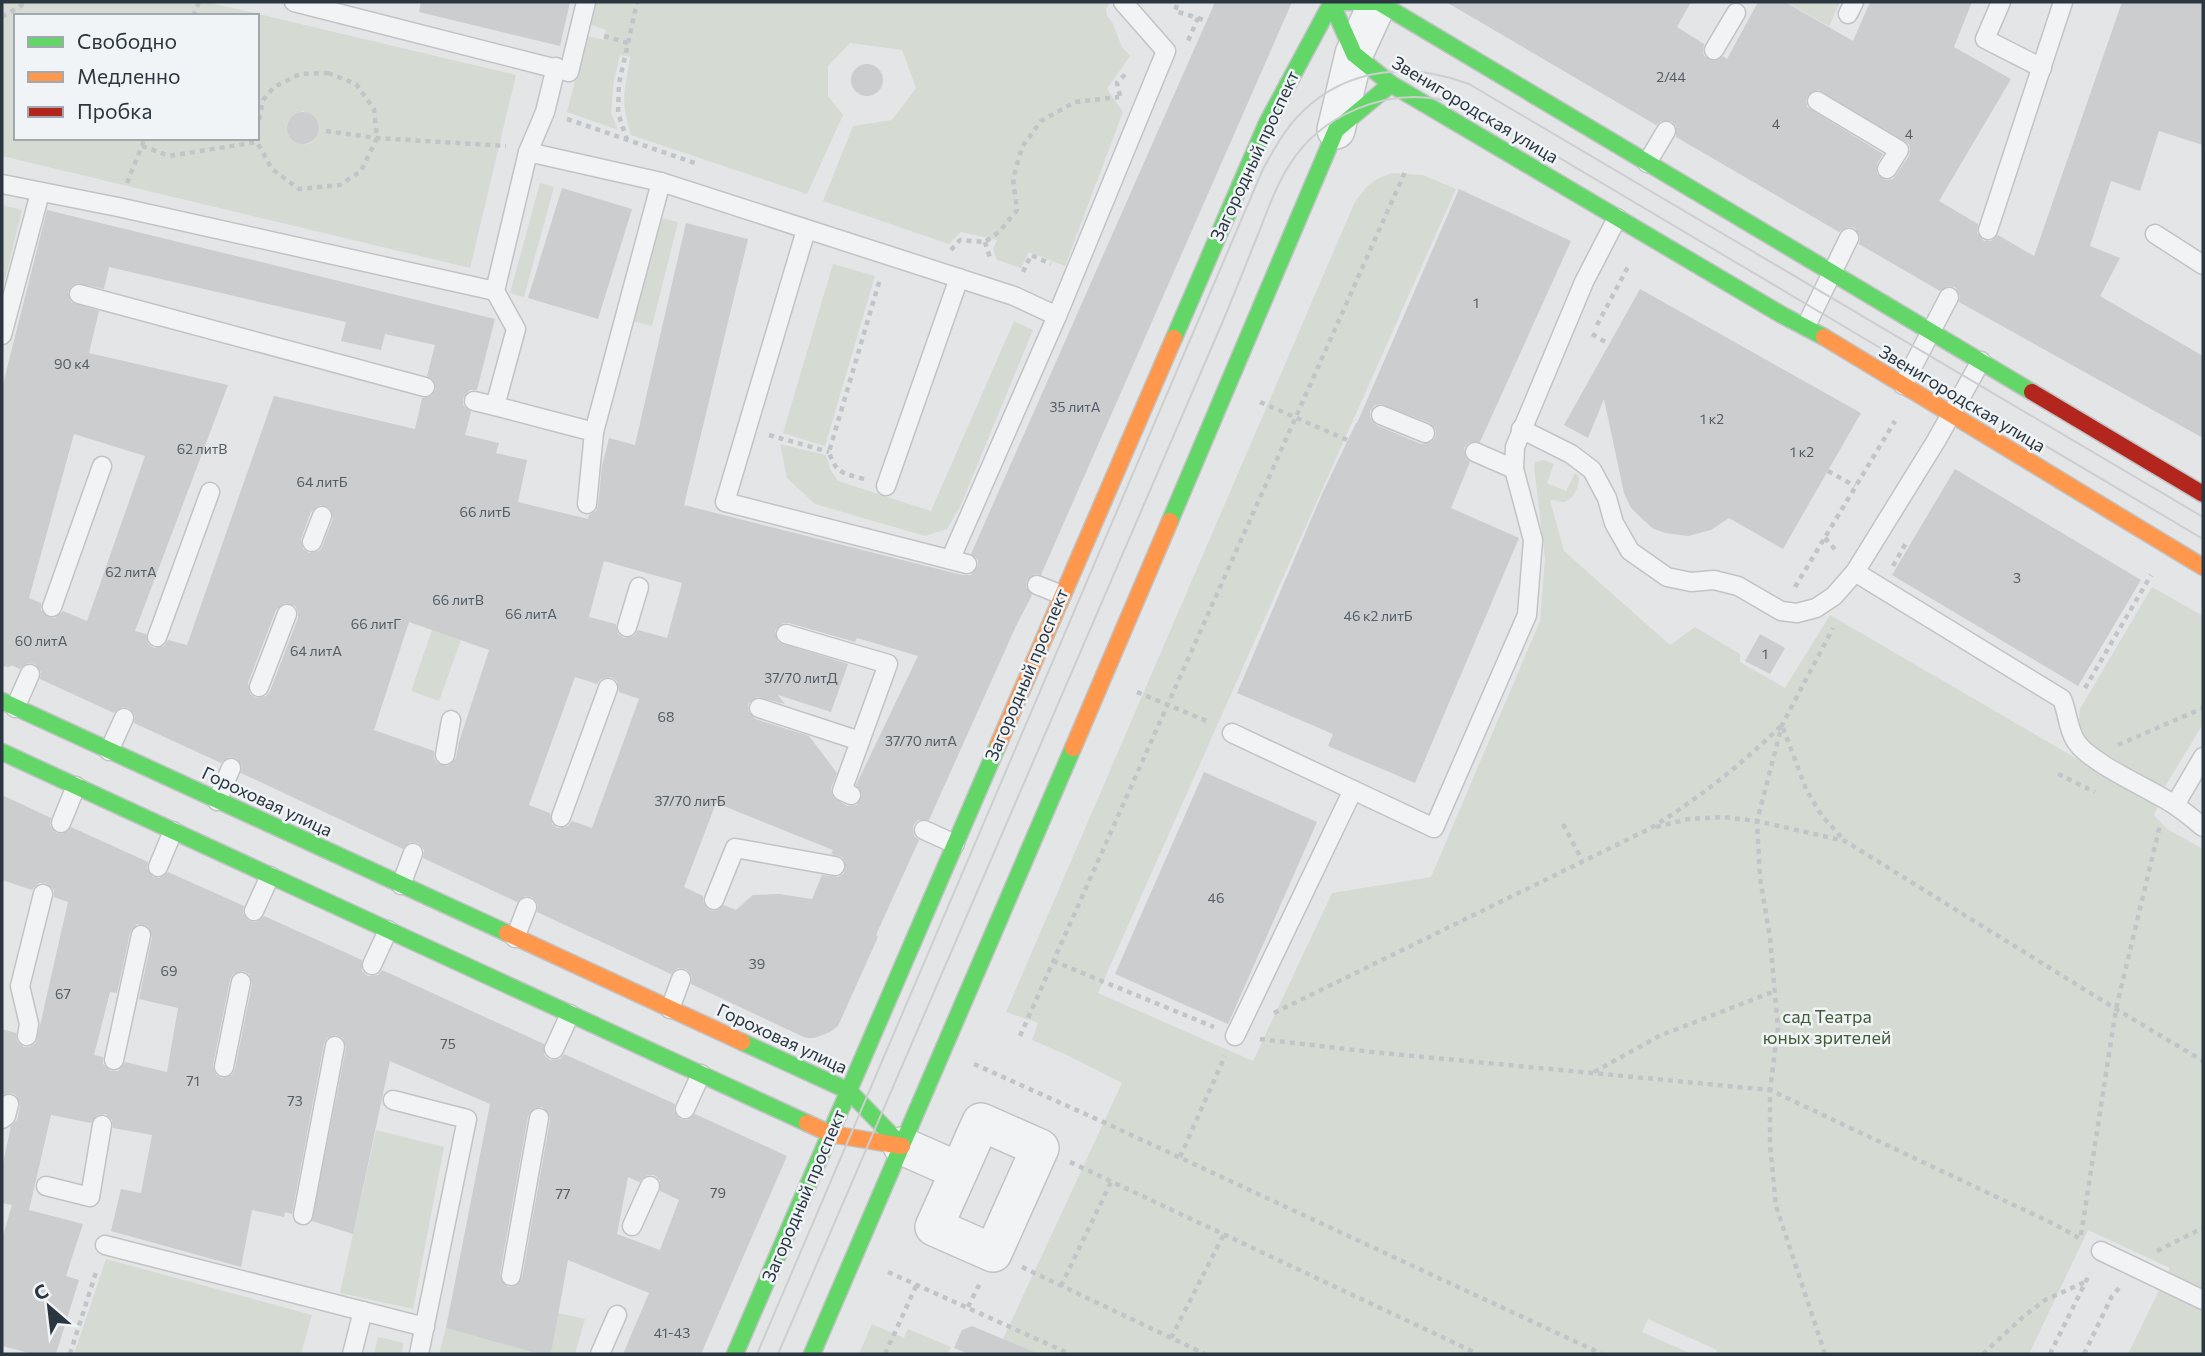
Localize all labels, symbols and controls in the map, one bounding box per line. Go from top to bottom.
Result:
legend [14,14,259,140]
text: Свободно [77,28,177,53]
street label: Звенигородская улица [1388,51,1563,168]
text: Медленно [77,63,181,88]
street label: Загородный проспект [1205,67,1303,244]
house number: 2/44 [1656,68,1686,85]
text: Пробка [77,98,152,123]
house number: 4 [1772,115,1781,132]
house number: 4 [1905,125,1914,142]
house number: 1 [1473,294,1479,311]
street label: Звенигородская улица [1875,340,2050,457]
house number: 90 к4 [54,355,91,372]
house number: 35 литА [1049,398,1101,415]
house number: 1 к2 [1700,410,1724,427]
house number: 62 литВ [177,440,227,457]
house number: 1 к2 [1790,443,1814,460]
house number: 64 литБ [296,473,348,490]
house number: 66 литБ [459,503,511,520]
house number: 62 литА [105,563,157,580]
house number: 3 [2013,569,2021,586]
street label: Загородный проспект [980,585,1073,764]
house number: 66 литВ [432,591,484,608]
house number: 66 литА [505,605,557,622]
house number: 46 к2 литБ [1344,607,1413,624]
house number: 66 литГ [351,615,401,632]
house number: 60 литА [15,632,68,649]
house number: 64 литА [290,642,342,659]
house number: 1 [1762,645,1768,662]
house number: 37/70 литД [764,669,838,686]
house number: 68 [658,708,675,725]
house number: 37/70 литА [885,732,957,749]
street label: Гороховая улица [199,761,336,841]
house number: 37/70 литБ [654,792,726,809]
house number: 46 [1208,889,1224,906]
house number: 39 [749,955,765,972]
house number: 69 [161,962,177,979]
house number: 67 [55,985,71,1002]
street label: Гороховая улица [714,998,851,1078]
park label: сад Театра юных зрителей [1763,1005,1891,1048]
house number: 75 [440,1035,456,1052]
house number: 71 [186,1072,200,1089]
house number: 73 [287,1092,303,1109]
street label: Загородный проспект [757,1106,850,1285]
house number: 79 [710,1184,726,1201]
house number: 77 [556,1185,570,1202]
north arrow [14,1272,84,1342]
text: С [30,1278,52,1305]
house number: 41-43 [654,1324,690,1341]

